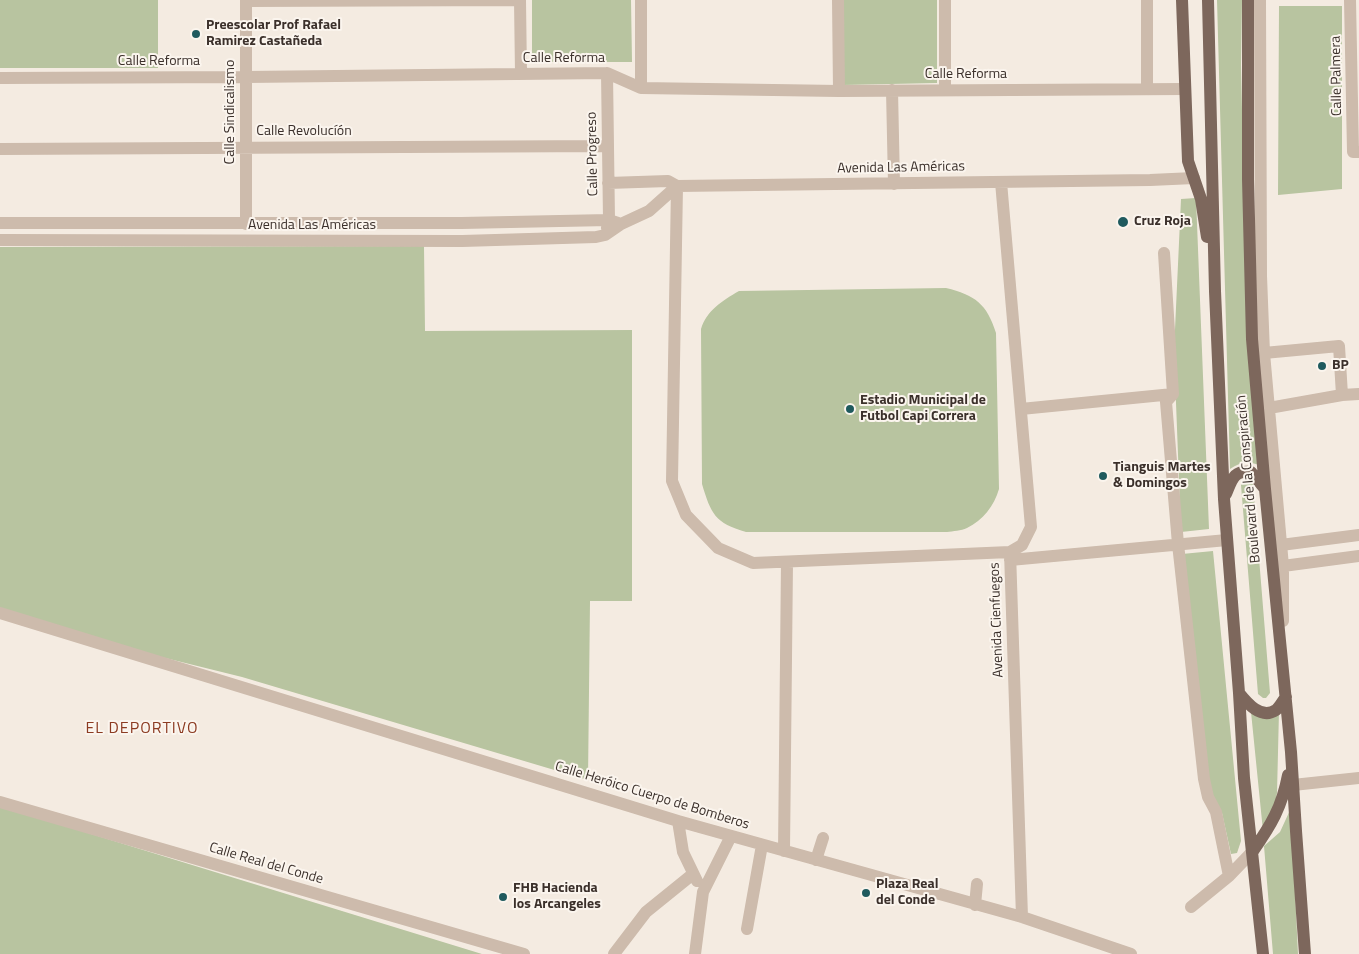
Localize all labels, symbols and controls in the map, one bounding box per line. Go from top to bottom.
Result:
place label: Preescolar Prof Rafael Ramirez Castañeda [206,18,341,50]
marker: Preescolar Prof Rafael Ramirez Castañeda [190,28,202,40]
street label: Calle Palmera [1328,36,1346,116]
street label: Calle Reforma [523,51,605,67]
street label: Calle Reforma [118,54,200,70]
street label: Calle Sindicalismo [223,60,239,164]
street label: Calle Reforma [925,67,1007,83]
street label: Calle Progreso [584,112,602,196]
street label: Calle Revolucíón [256,124,352,140]
street label: Avenida Las Américas [837,158,965,178]
place label: Cruz Roja [1134,214,1191,230]
marker: Cruz Roja [1116,215,1130,229]
street label: Avenida Las Américas [248,218,376,234]
place label: BP [1332,358,1349,374]
marker: BP [1316,360,1328,372]
place label: Estadio Municipal de Futbol Capi Correra [860,393,986,426]
street label: Boulevard de la Conspiración [1233,394,1265,564]
marker: Estadio Municipal de Futbol Capi Correra [844,403,856,415]
place label: Tianguis Martes & Domingos [1113,460,1211,492]
marker: Tianguis Martes & Domingos [1097,470,1109,482]
street label: Avenida Cienfuegos [987,562,1007,678]
district label: EL DEPORTIVO [84,719,200,739]
street label: Calle Heróico Cuerpo de Bomberos [553,758,751,834]
street label: Calle Real del Conde [207,840,325,888]
place label: Plaza Real del Conde [876,877,938,910]
place label: FHB Hacienda los Arcangeles [513,881,601,914]
marker: Plaza Real del Conde [860,887,872,899]
marker: FHB Hacienda los Arcangeles [497,891,509,903]

